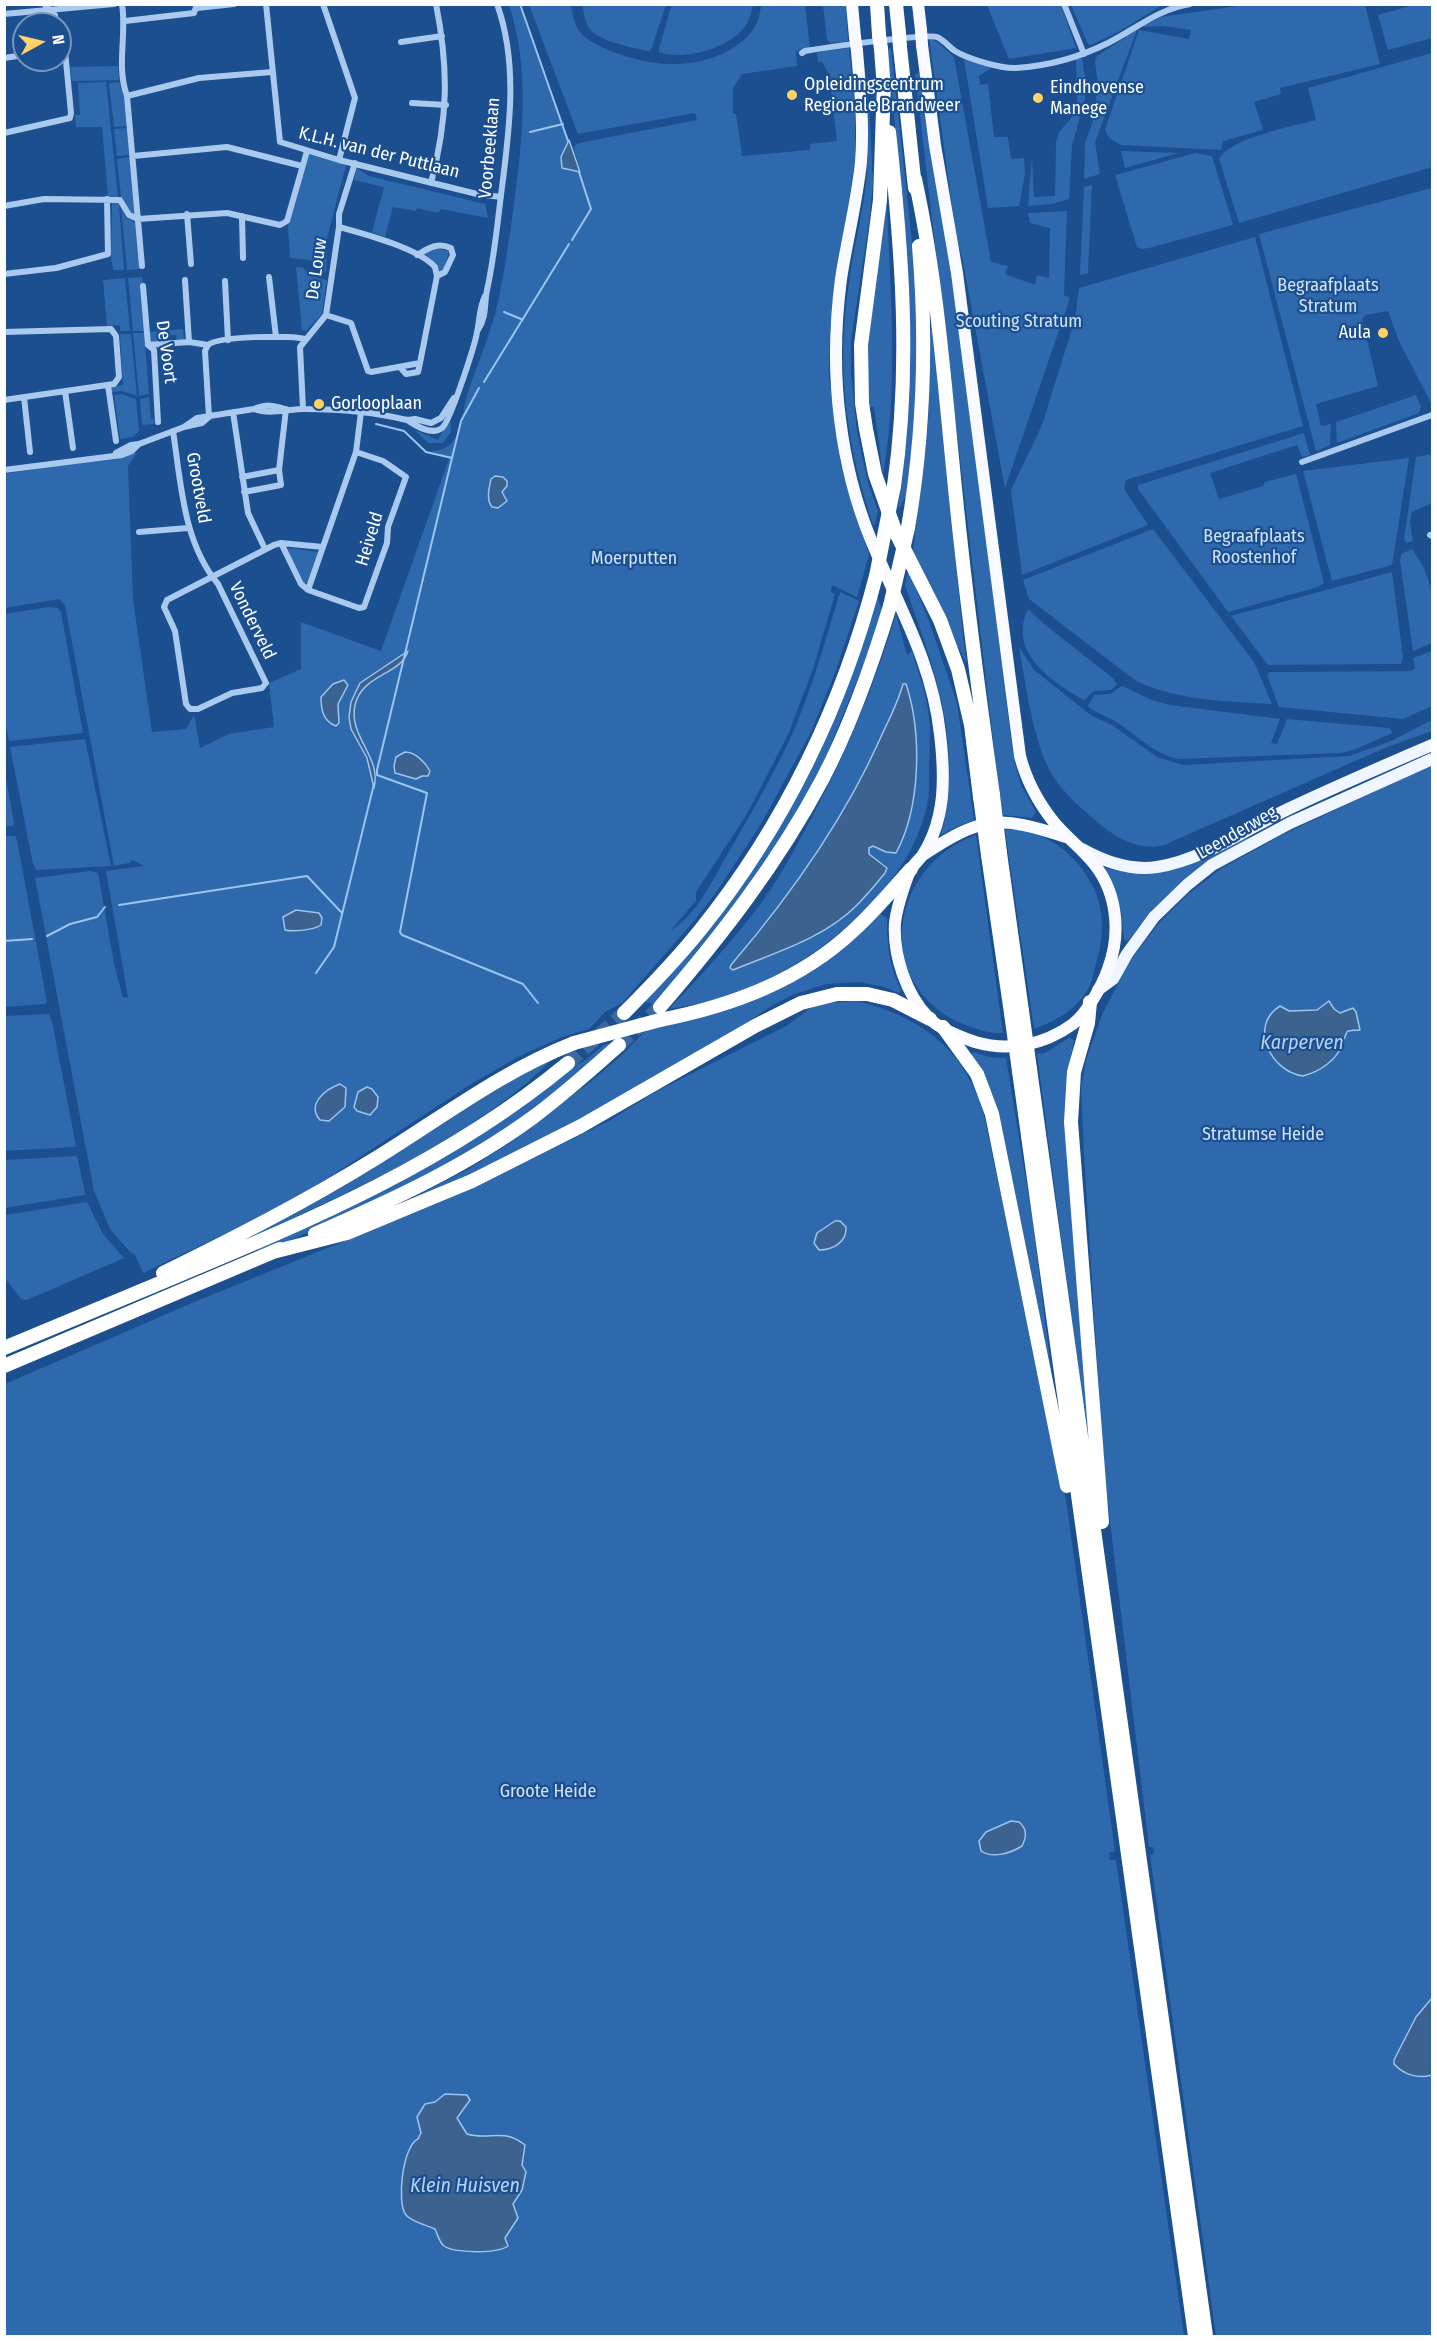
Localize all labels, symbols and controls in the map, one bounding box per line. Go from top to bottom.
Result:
north arrow [12,12,72,72]
text: N [48,34,68,46]
place label: Opleidingscentrum Regionale Brandweer [804,74,960,116]
place label: Eindhovense Manege [1050,77,1144,119]
marker: Opleidingscentrum Regionale Brandweer [785,88,799,102]
marker: Eindhovense Manege [1031,91,1045,105]
street label: Voorbeeklaan [475,97,505,199]
street label: K.L.H. van der Puttlaan [296,123,462,183]
street label: De Louw [302,237,332,301]
park label: Begraafplaats Stratum [1277,275,1379,318]
park label: Scouting Stratum [956,311,1082,333]
street label: De Voort [151,319,181,385]
place label: Aula [1339,322,1371,344]
marker: Aula [1376,326,1390,340]
place label: Gorlooplaan [331,393,422,415]
marker: Gorlooplaan [312,397,326,411]
street label: Grootveld [181,451,215,525]
street label: Heiveld [352,509,388,569]
park label: Begraafplaats Roostenhof [1203,526,1305,568]
park label: Moerputten [591,548,677,570]
street label: Vonderveld [224,579,280,663]
street label: Leenderweg [1193,801,1281,865]
water label: Karperven [1260,1031,1344,1055]
park label: Stratumse Heide [1202,1124,1324,1146]
park label: Groote Heide [500,1781,596,1803]
water label: Klein Huisven [410,2174,520,2198]

